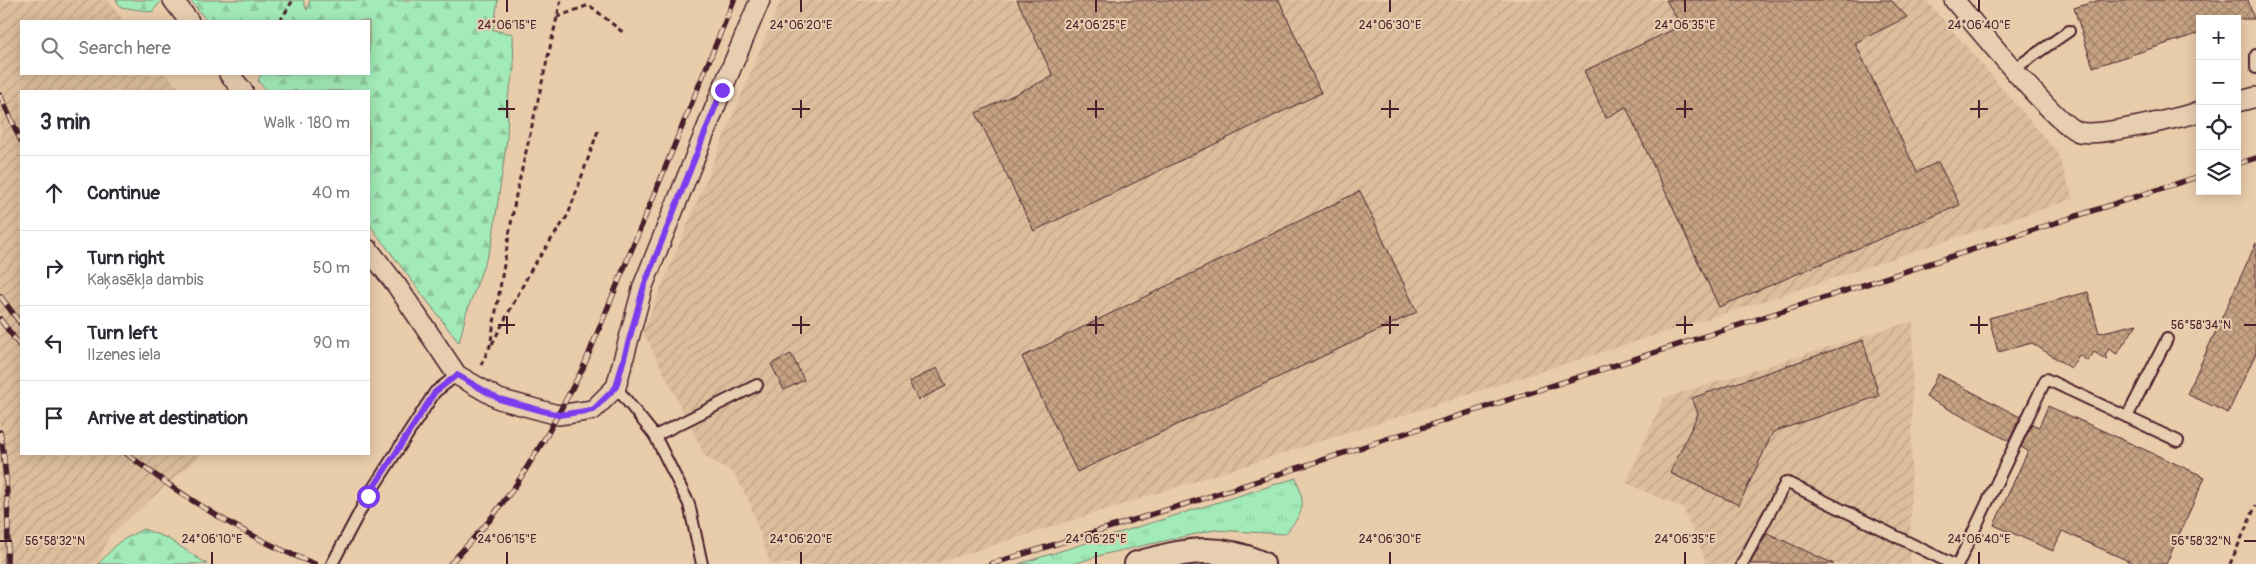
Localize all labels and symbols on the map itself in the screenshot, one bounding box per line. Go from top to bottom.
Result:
text: 24°06'15"E [478,18,536,33]
text: 24°06'20"E [770,18,832,33]
text: 24°06'25"E [1066,18,1126,33]
text: 24°06'30"E [1359,18,1421,33]
text: 24°06'35"E [1655,18,1715,33]
text: 24°06'40"E [1948,18,2010,33]
route end [711,79,734,102]
text: 56°58'34"N [2171,318,2231,333]
route start [357,485,380,508]
text: 24°06'10"E [182,532,242,547]
text: 24°06'15"E [478,532,536,547]
text: 24°06'20"E [770,532,832,547]
text: 24°06'25"E [1066,532,1126,547]
text: 24°06'30"E [1359,532,1421,547]
text: 24°06'35"E [1655,532,1715,547]
text: 24°06'40"E [1948,532,2010,547]
text: 56°58'32"N [25,534,85,549]
text: 56°58'32"N [2171,534,2231,549]

